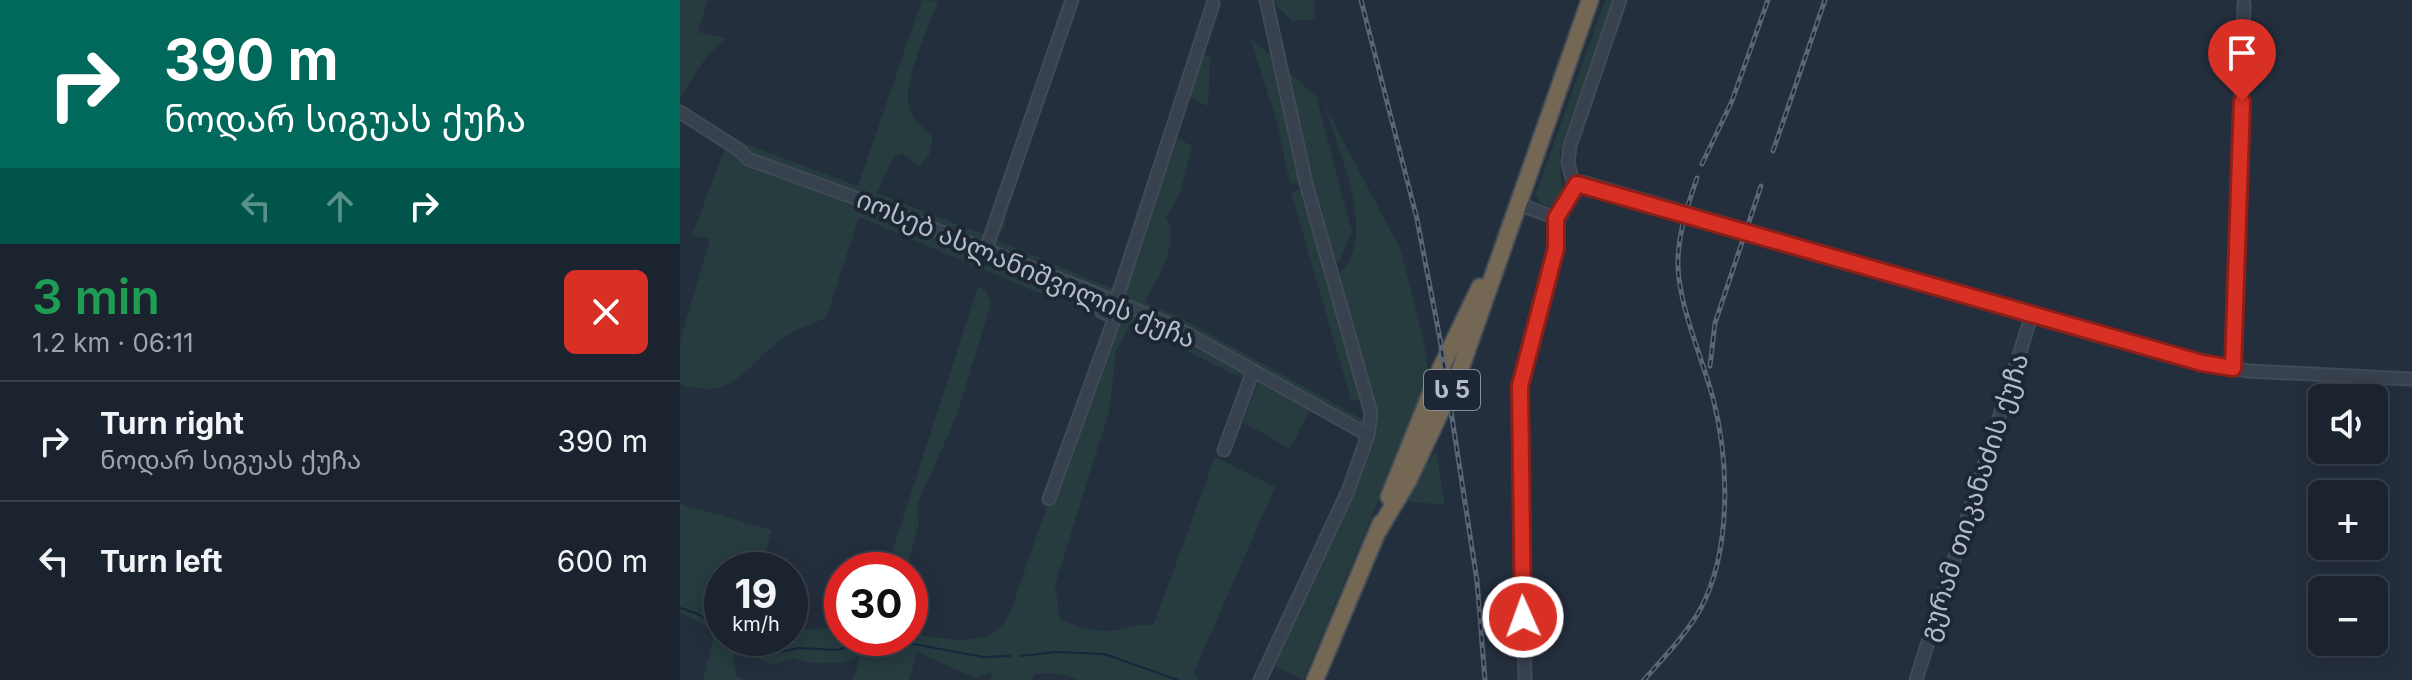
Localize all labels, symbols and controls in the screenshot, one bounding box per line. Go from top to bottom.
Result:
pin [2208,19,2276,101]
text: 390 m [164,26,339,94]
icon: arrive [2220,31,2264,75]
icon: right [32,32,136,136]
text: ნოდარ სიგუას ქუჩა [164,97,526,141]
street label: იოსებ ასლანიშვილის ქუჩა [852,183,1200,355]
icon: left [234,184,278,228]
icon: ahead [318,184,362,228]
icon: right [402,184,446,228]
text: 3 min [32,267,160,326]
button: close [564,270,648,354]
text: 1.2 km · 06:11 [32,327,194,358]
street label: გურამ თიკანაძის ქუჩა [1912,349,2035,645]
road number: ს 5 [1424,370,1480,410]
map controls [2308,384,2388,656]
button: sound [2308,384,2388,464]
text: Turn right [100,405,244,441]
icon: right [32,419,76,463]
text: 390 m [557,423,648,459]
text: ნოდარ სიგუას ქუჩა [100,444,361,475]
button: + [2308,480,2388,560]
icon: left [32,539,76,583]
text: Turn left [100,543,222,579]
text: 600 m [557,543,648,579]
speed limit sign: 30 [824,552,928,656]
text: 19 [734,569,778,618]
position arrow [1481,575,1565,659]
button: − [2308,576,2388,656]
text: km/h [732,612,780,636]

